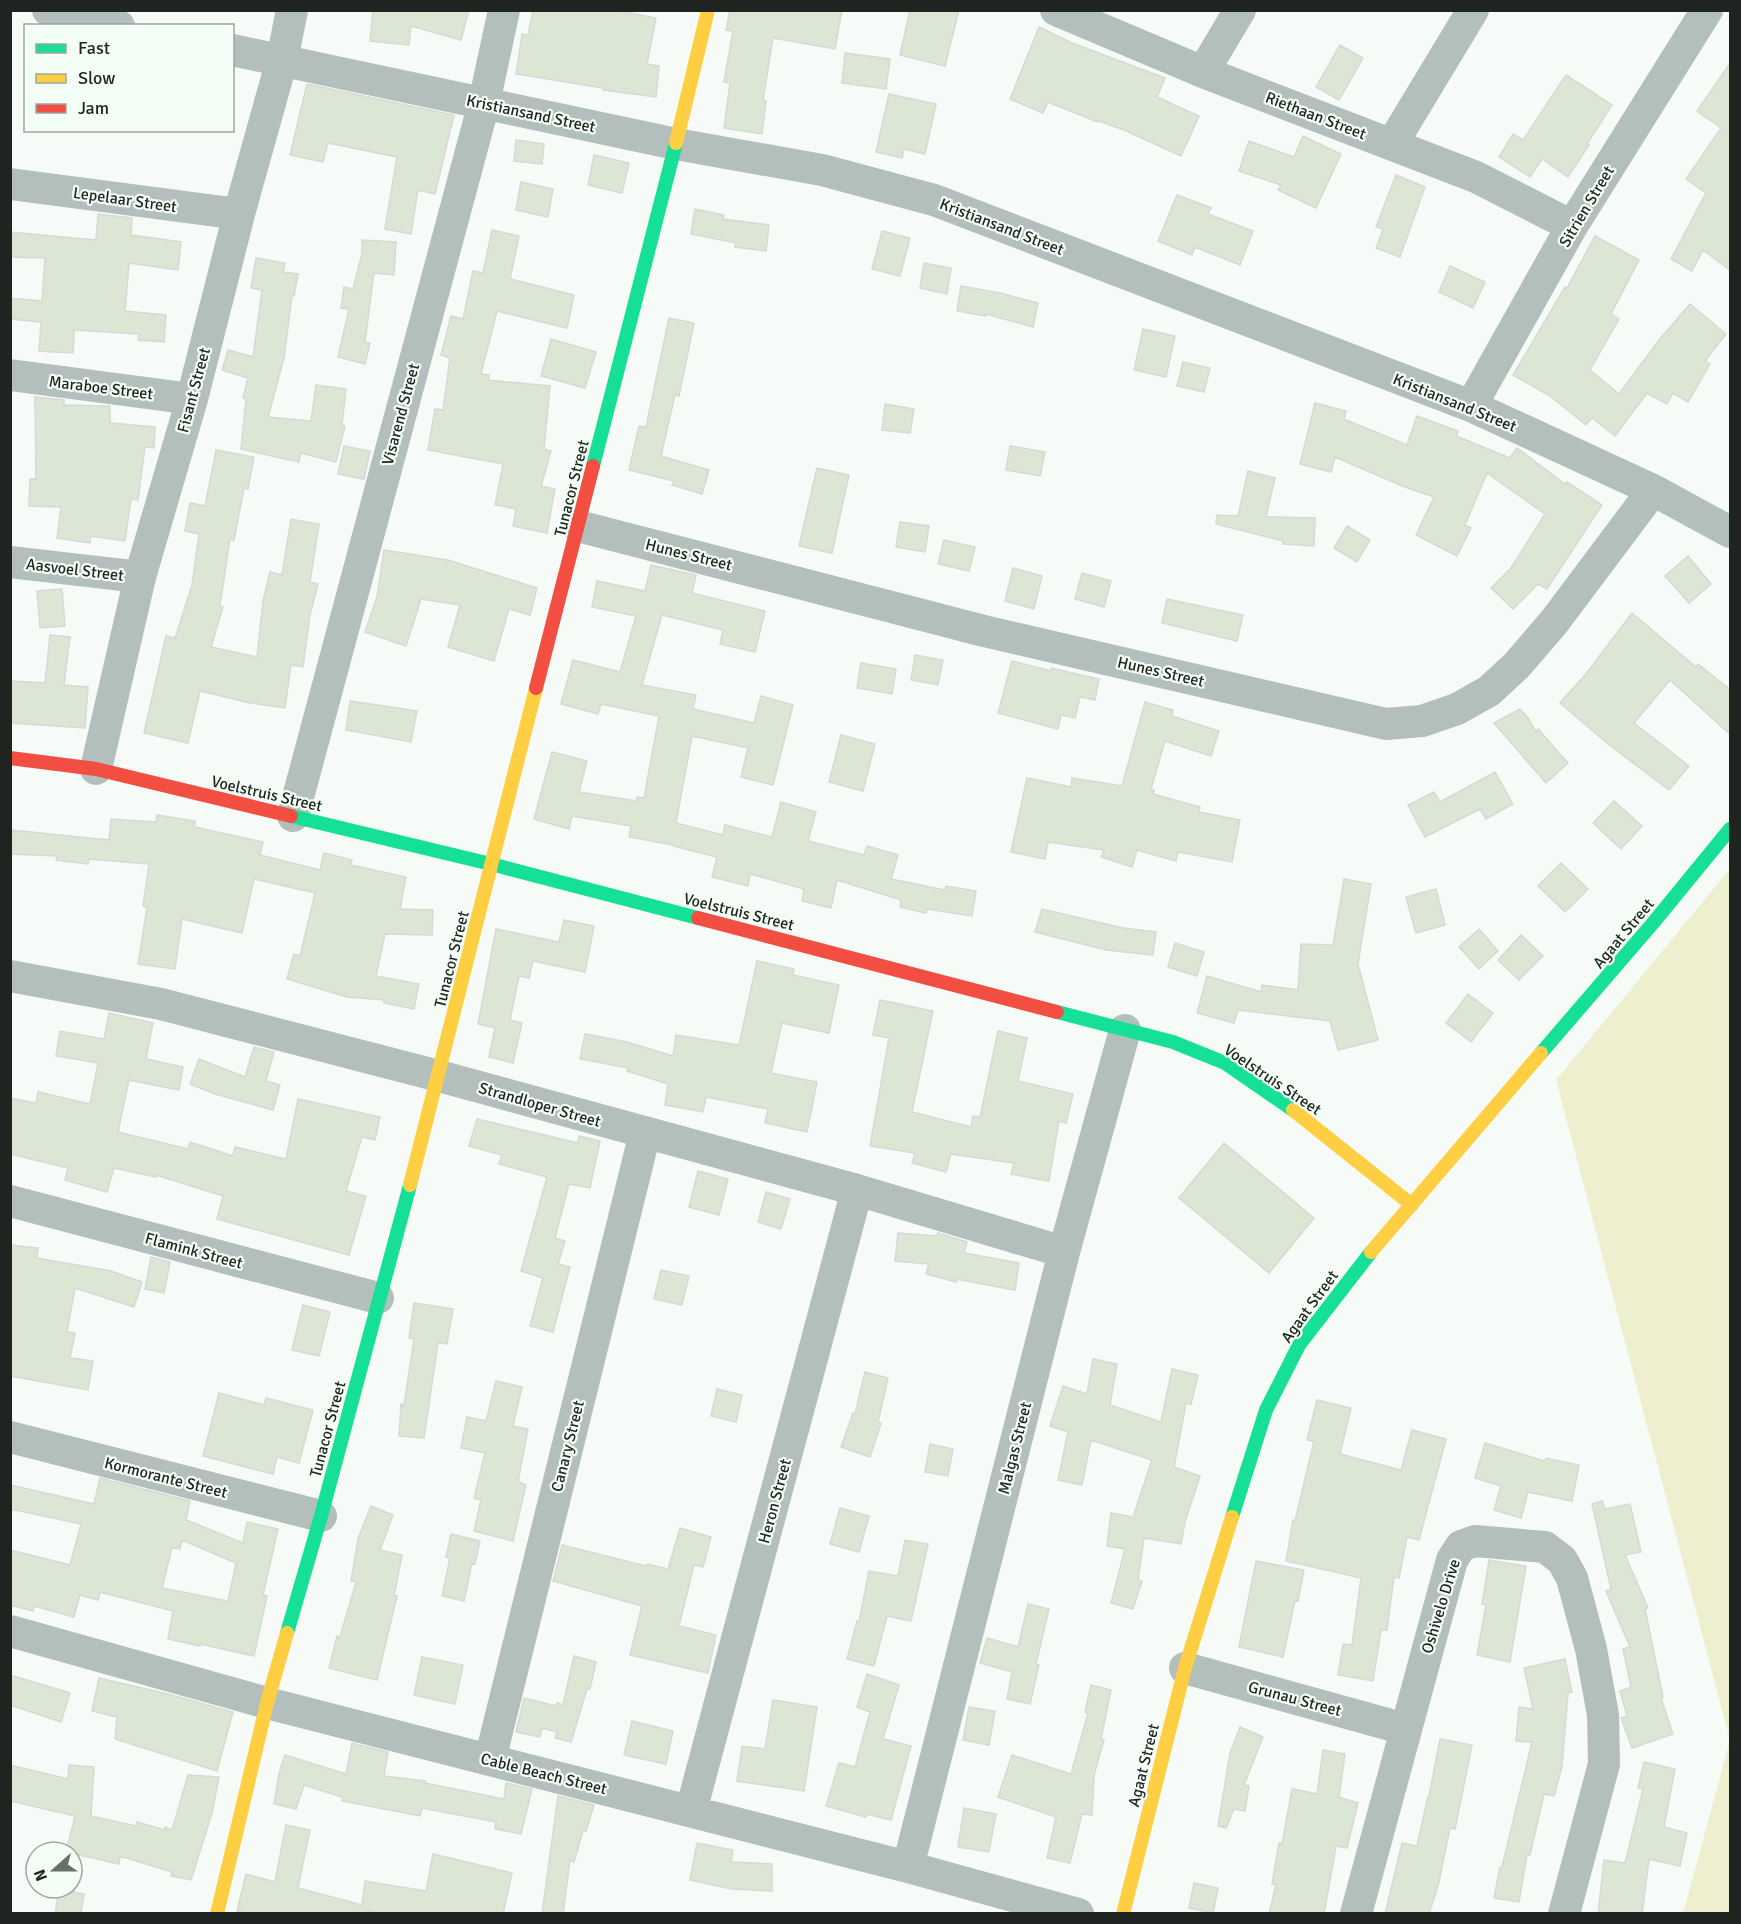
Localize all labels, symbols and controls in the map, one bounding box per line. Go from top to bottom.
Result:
legend [24,24,234,132]
text: Fast [78,37,110,59]
text: Slow [78,67,115,89]
street label: Riethaan Street [1262,88,1369,144]
street label: Kristiansand Street [464,91,598,138]
text: Jam [78,97,109,119]
street label: Sitrien Street [1555,162,1619,251]
street label: Lepelaar Street [72,183,178,217]
street label: Kristiansand Street [937,194,1067,260]
street label: Fisant Street [173,345,215,435]
street label: Visarend Street [378,361,424,467]
street label: Kristiansand Street [1390,369,1520,437]
street label: Maraboe Street [48,372,155,404]
street label: Tunacor Street [550,437,594,539]
street label: Hunes Street [643,535,734,575]
street label: Aasvoel Street [25,554,125,586]
street label: Hunes Street [1115,652,1207,692]
street label: Voelstruis Street [209,772,325,817]
street label: Voelstruis Street [681,889,796,935]
street label: Agaat Street [1589,894,1659,973]
street label: Tunacor Street [430,908,474,1010]
street label: Voelstruis Street [1220,1040,1325,1120]
street label: Strandloper Street [476,1078,603,1132]
street label: Flamink Street [143,1228,245,1274]
street label: Agaat Street [1277,1266,1343,1347]
street label: Tunacor Street [306,1379,351,1480]
street label: Canary Street [547,1398,589,1494]
street label: Malgas Street [994,1400,1036,1496]
street label: Kormorante Street [102,1453,230,1503]
street label: Heron Street [754,1456,796,1546]
street label: Oshivelo Drive [1417,1557,1465,1656]
street label: Grunau Street [1246,1677,1344,1721]
street label: Agaat Street [1124,1721,1164,1809]
street label: Cable Beach Street [479,1749,609,1799]
north arrow [24,1840,84,1900]
text: N [30,1866,52,1884]

